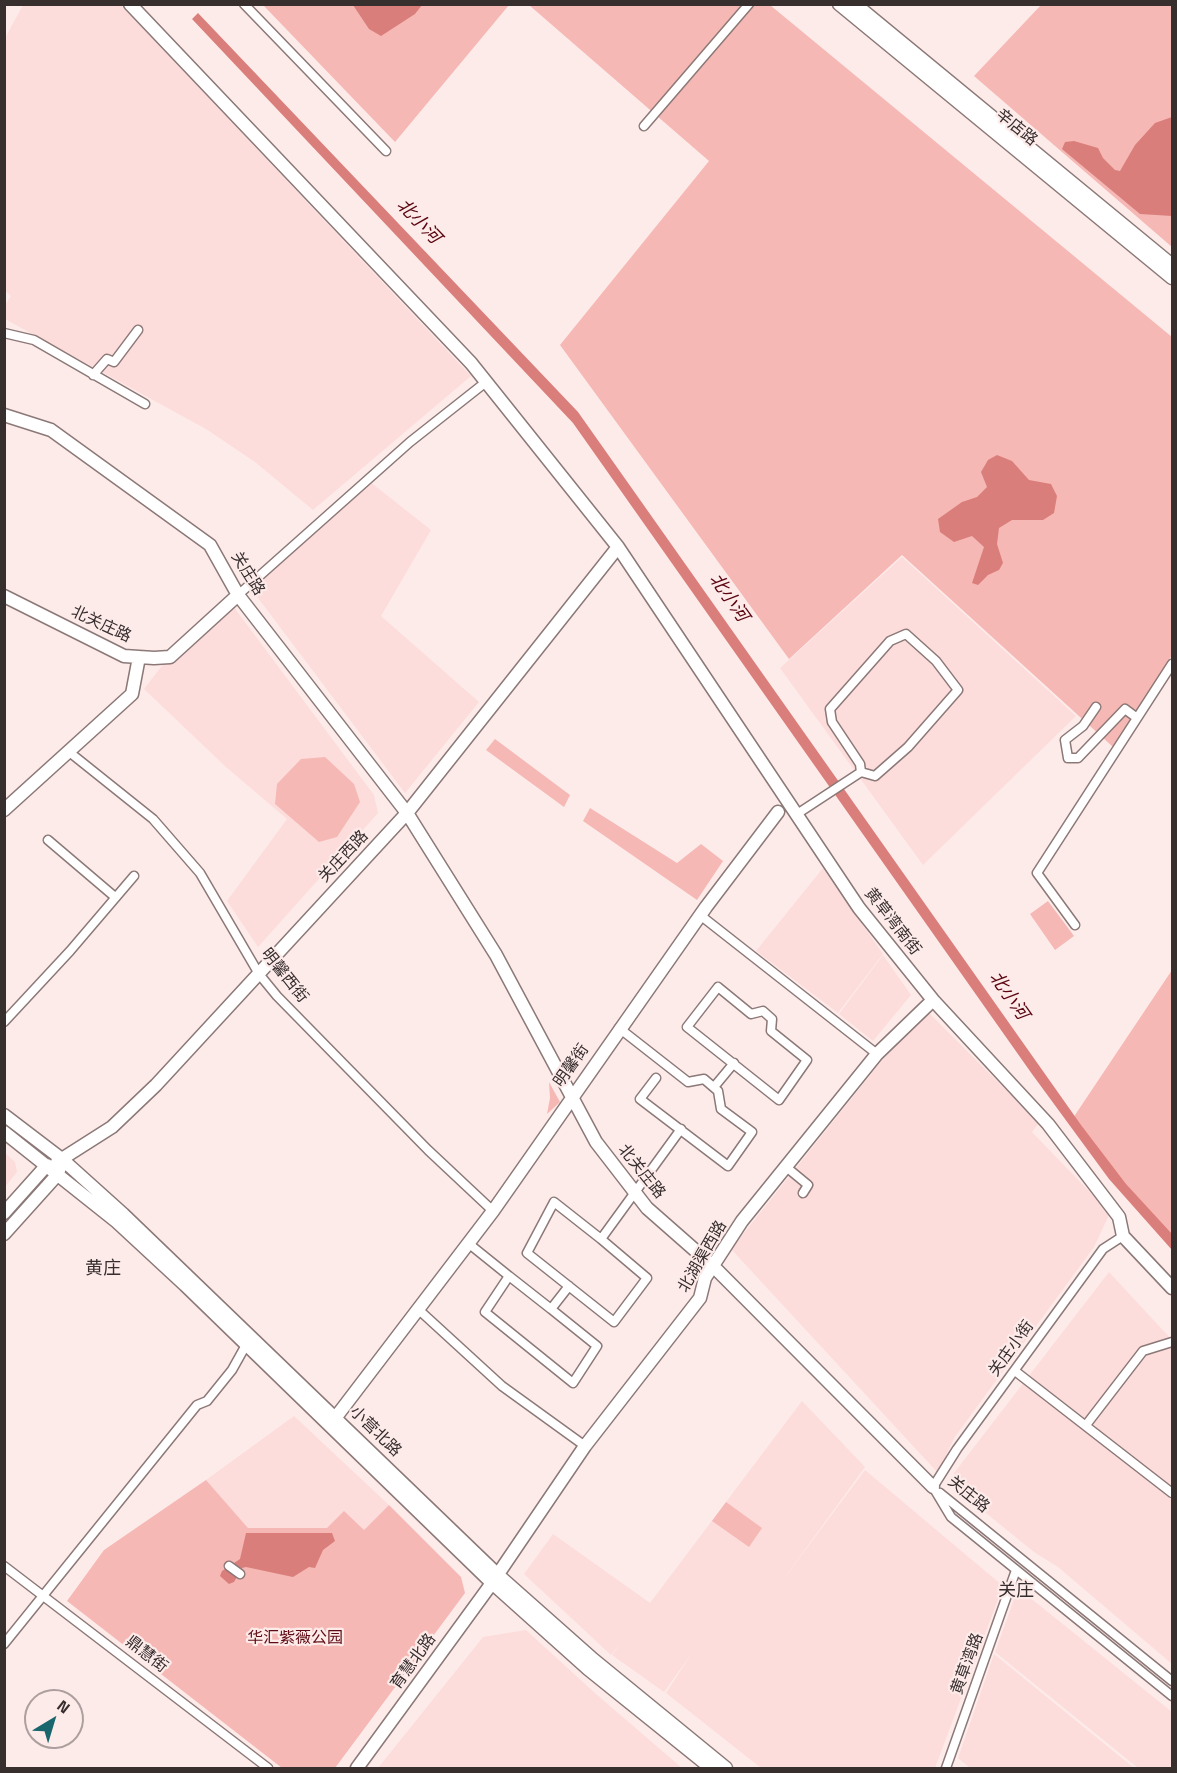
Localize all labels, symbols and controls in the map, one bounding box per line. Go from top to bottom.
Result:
street label: 辛店路 [991,105,1041,151]
water label: 北小河 [391,195,445,249]
street label: 关庄路 [226,549,268,599]
water label: 北小河 [704,570,752,626]
street label: 北关庄路 [68,603,134,647]
street label: 关庄西路 [315,827,373,887]
street label: 黄草湾南街 [860,885,924,959]
street label: 明馨西街 [256,945,312,1007]
water label: 北小河 [984,968,1032,1024]
street label: 明馨街 [550,1041,594,1091]
street label: 北关庄路 [613,1141,669,1203]
street label: 北湖渠西路 [675,1218,731,1296]
district label: 黄庄 [85,1259,121,1281]
street label: 关庄小街 [985,1317,1039,1381]
street label: 小营北路 [345,1403,405,1461]
street label: 关庄路 [943,1472,993,1518]
district label: 关庄 [998,1581,1034,1603]
park label: 华汇紫薇公园 [247,1629,343,1649]
street label: 育慧北路 [387,1630,441,1694]
street label: 黄草湾路 [948,1631,988,1697]
street label: 鼎慧街 [121,1633,171,1677]
north arrow [24,1689,84,1749]
text: N [52,1694,76,1719]

